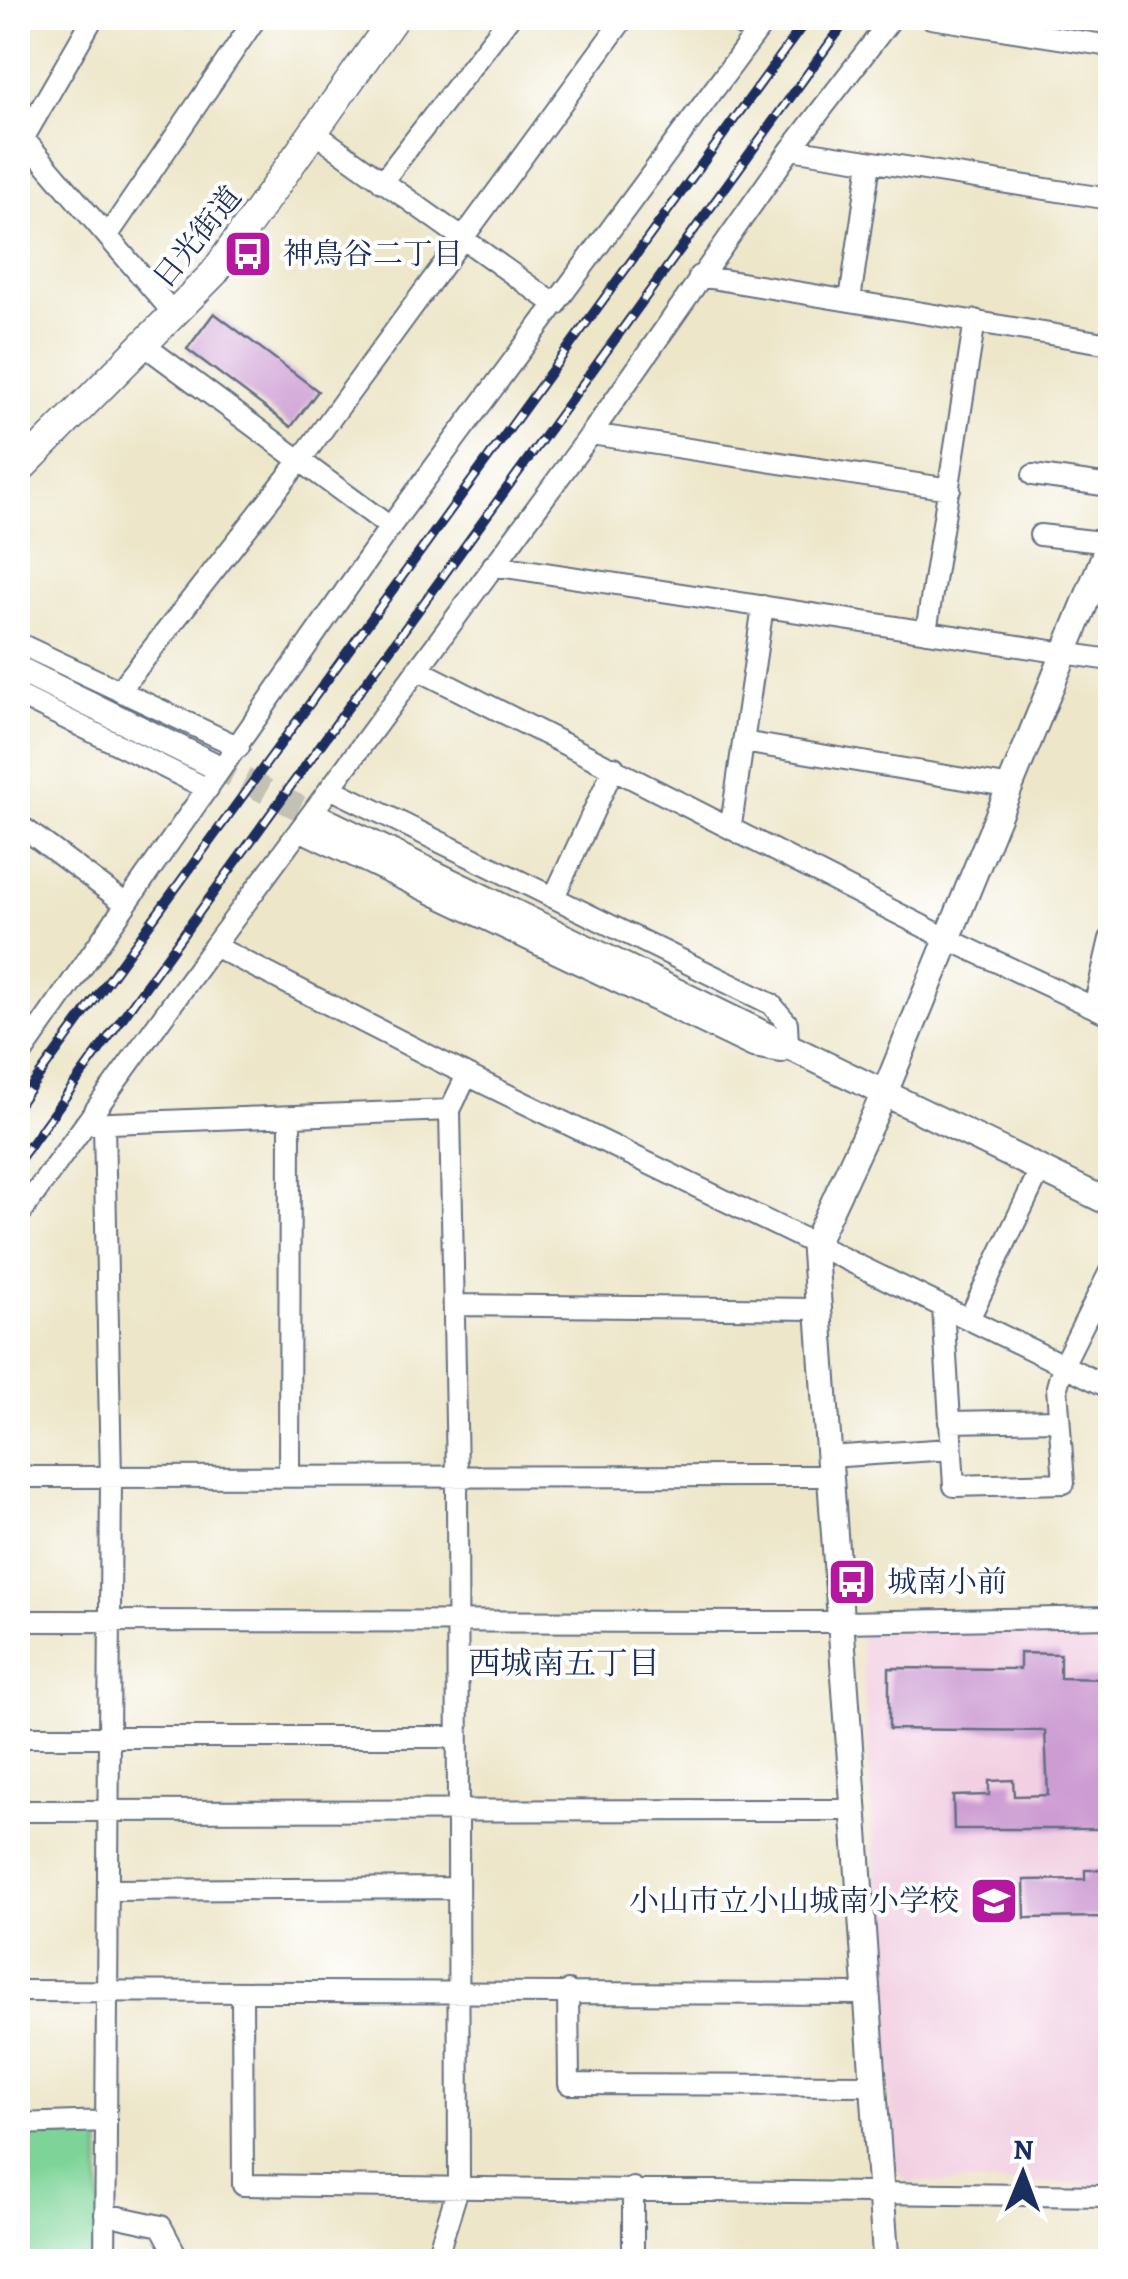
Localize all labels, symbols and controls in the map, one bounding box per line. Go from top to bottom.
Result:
street label: 日光街道 [144,178,250,296]
bus stop icon: 神鳥谷二丁目 [222,228,274,280]
place label: 神鳥谷二丁目 [283,234,463,274]
bus stop icon: 城南小前 [826,1556,878,1608]
place label: 城南小前 [887,1562,1007,1602]
district label: 西城南五丁目 [468,1641,660,1685]
school or university icon: 小山市立小山城南小学校 [968,1875,1020,1927]
place label: 小山市立小山城南小学校 [629,1881,959,1921]
north arrow [973,2124,1073,2224]
text: N [1013,2131,1034,2169]

